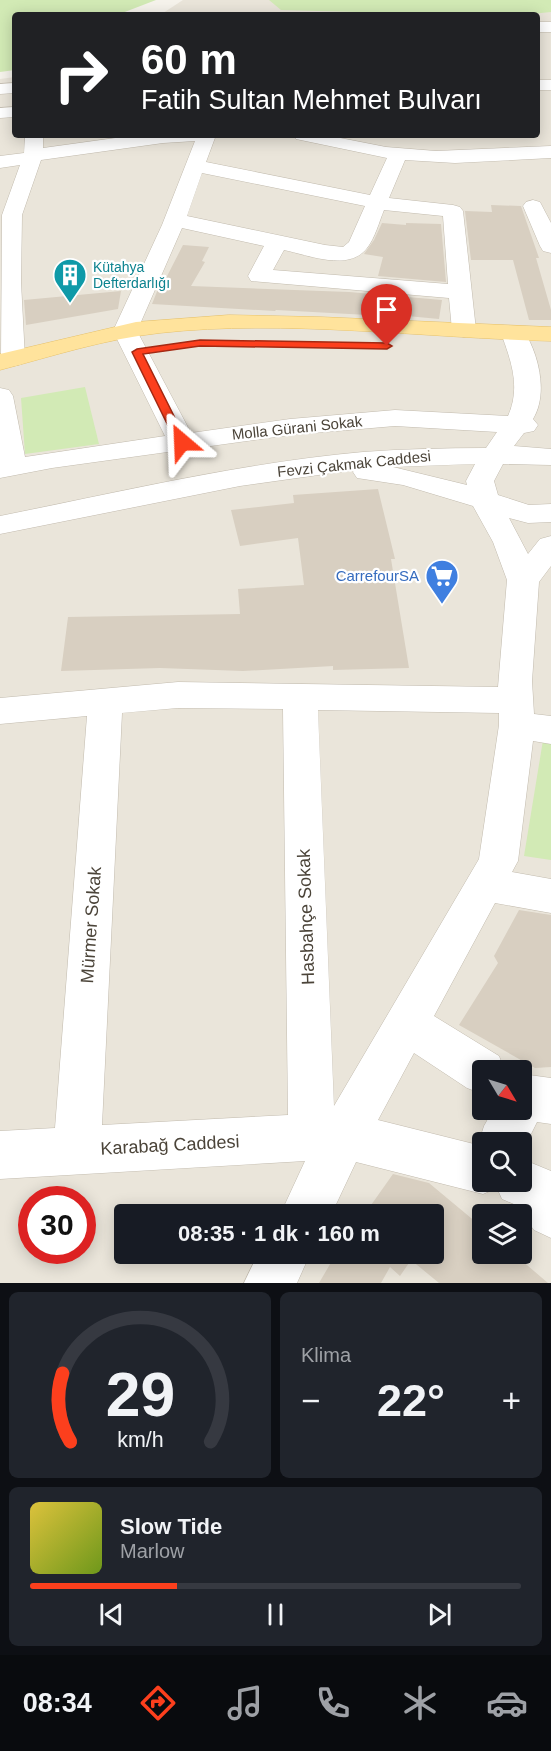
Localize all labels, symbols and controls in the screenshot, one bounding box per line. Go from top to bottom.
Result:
icon: right [42,36,120,114]
text: 60 m [141,36,237,83]
text: Fatih Sultan Mehmet Bulvarı [141,85,482,115]
building icon: Kütahya Defterdarlığı [52,257,88,304]
place label: Kütahya Defterdarlığı [93,259,170,291]
pin [361,284,412,346]
icon: arrive [370,293,403,326]
position arrow [150,410,214,474]
street label: Molla Gürani Sokak [231,412,363,443]
street label: Fevzi Çakmak Caddesi [276,447,432,480]
supermarket icon: CarrefourSA [424,558,460,605]
place label: CarrefourSA [336,567,419,584]
street label: Hasbahçe Sokak [294,848,318,985]
street label: Mürmer Sokak [77,865,105,984]
north arrow [472,1060,532,1120]
map controls [472,1060,532,1264]
street label: Karabağ Caddesi [100,1131,240,1159]
button: search [472,1132,532,1192]
speed limit sign: 30 [18,1186,96,1264]
button: layers [472,1204,532,1264]
text: 08:35 · 1 dk · 160 m [178,1221,380,1246]
text: Klima [301,1344,351,1366]
text: 29 [105,1360,175,1429]
text: 22° [377,1375,445,1426]
text: − [301,1382,320,1419]
text: + [502,1382,521,1419]
text: km/h [117,1428,163,1452]
text: Slow Tide [120,1514,222,1539]
text: Marlow [120,1540,184,1562]
icon: previous [95,1598,128,1631]
icon: pause [259,1598,292,1631]
icon: next [423,1598,456,1631]
icon: directions [137,1682,179,1724]
icon: music [224,1682,266,1724]
icon: phone [312,1682,354,1724]
icon: climate [399,1682,441,1724]
icon: car [486,1682,528,1724]
text: 08:34 [23,1688,92,1718]

